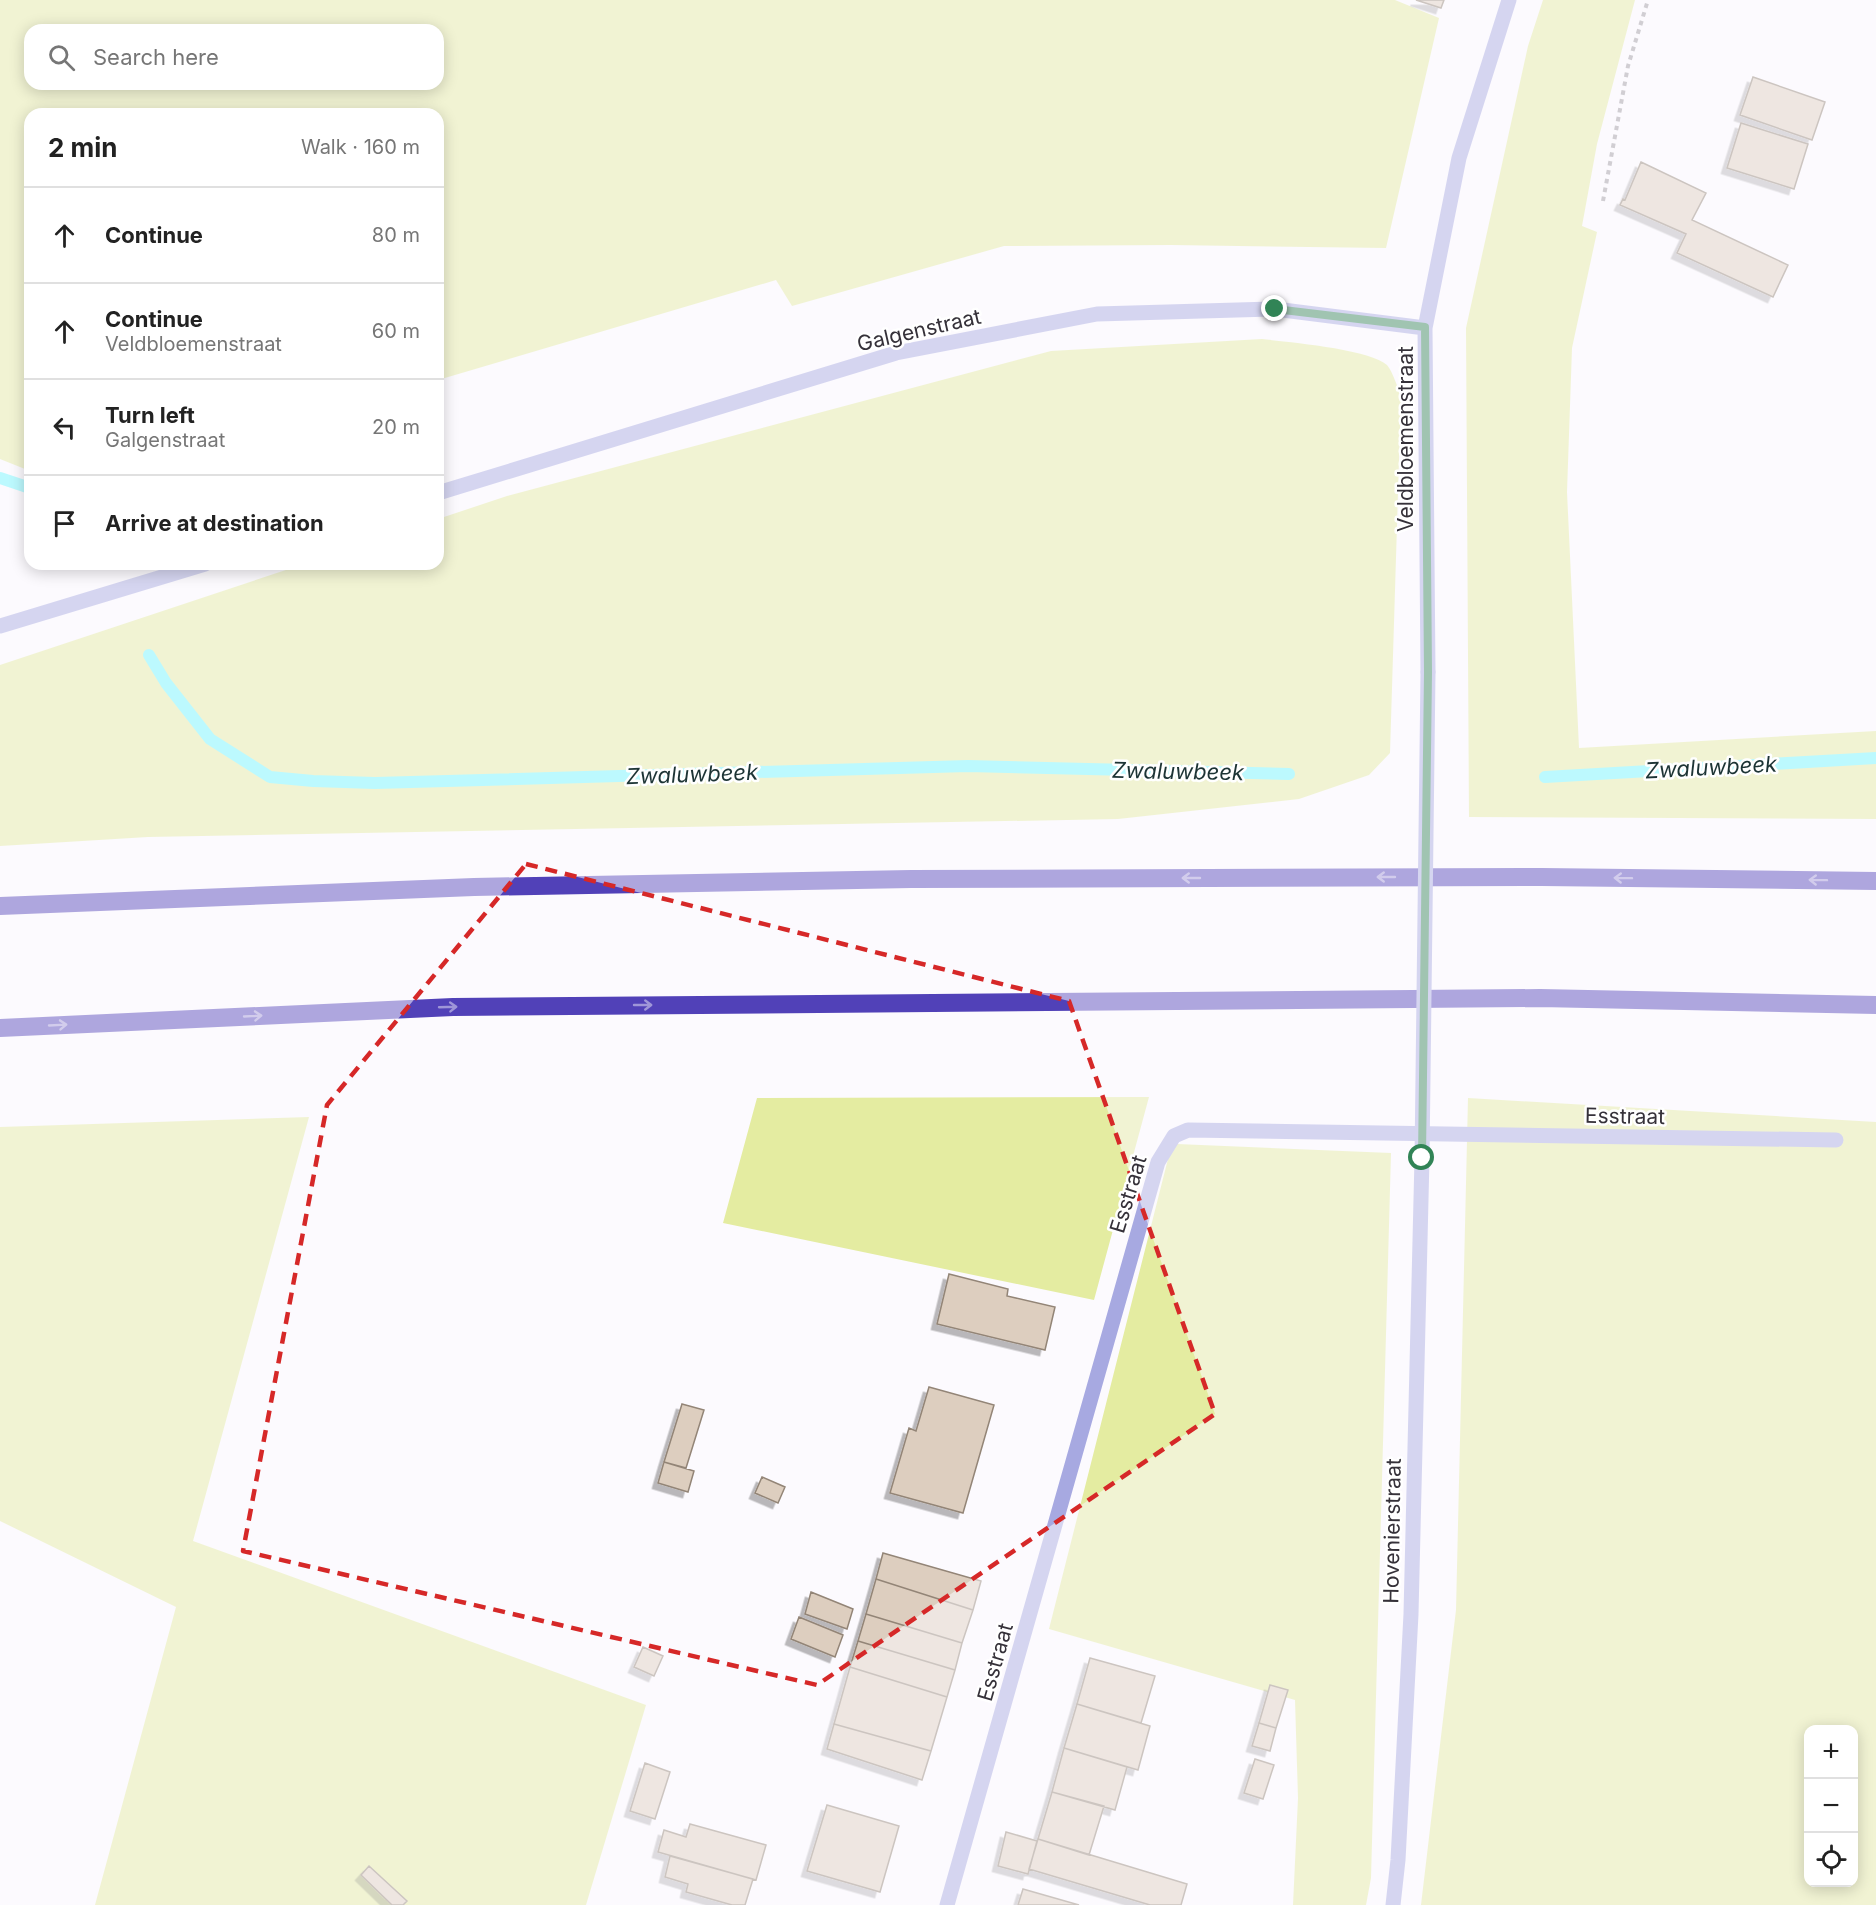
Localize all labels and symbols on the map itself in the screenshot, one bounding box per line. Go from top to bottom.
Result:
route end [1261,295,1287,321]
street label: Galgenstraat [855,304,984,356]
street label: Veldbloemenstraat [1393,346,1418,532]
water label: Zwaluwbeek [1644,751,1779,783]
water label: Zwaluwbeek [1112,757,1245,785]
water label: Zwaluwbeek [625,759,759,789]
one-way arrow [1376,871,1396,883]
one-way arrow [1181,872,1201,884]
one-way arrow [1613,872,1633,884]
one-way arrow [1808,874,1828,886]
one-way arrow [633,999,653,1011]
one-way arrow [438,1002,458,1013]
one-way arrow [243,1011,263,1022]
one-way arrow [48,1019,68,1030]
street label: Esstraat [1585,1103,1665,1129]
route start [1408,1144,1434,1170]
street label: Esstraat [1104,1152,1152,1236]
street label: Hovenierstraat [1378,1458,1406,1604]
street label: Esstraat [972,1620,1018,1704]

